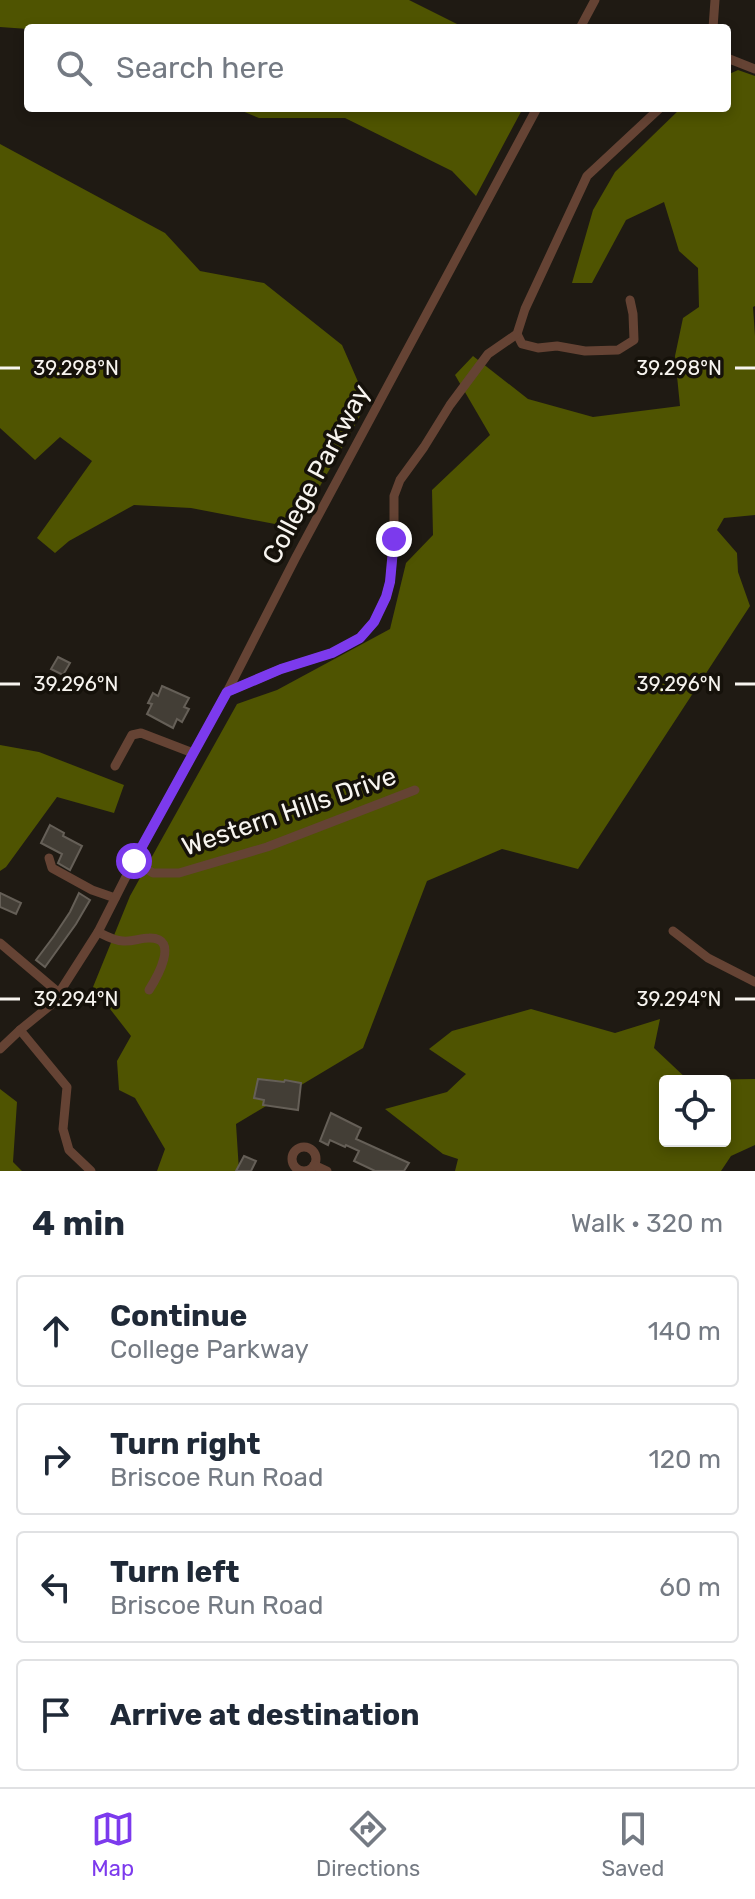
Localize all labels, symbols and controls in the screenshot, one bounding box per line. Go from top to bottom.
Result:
search box [24,24,731,112]
icon: search [52,46,96,90]
text: Search here [116,50,284,86]
text: 39.298°N [33,356,119,380]
text: 39.298°N [636,356,722,380]
street label: College Parkway [256,379,377,569]
route end [376,521,412,557]
text: 39.296°N [34,672,118,696]
text: 39.296°N [637,672,721,696]
street label: Western Hills Drive [178,760,400,863]
route start [116,843,152,879]
text: 39.294°N [33,987,119,1011]
text: 39.294°N [636,987,722,1011]
map controls [659,1075,731,1147]
button: locate [659,1075,731,1147]
text: 4 min [32,1203,125,1244]
text: Walk · 320 m [571,1208,723,1239]
text: Continue [110,1298,247,1334]
icon: ahead [34,1309,78,1353]
text: 140 m [648,1316,721,1347]
text: College Parkway [110,1334,309,1365]
text: Turn right [110,1426,261,1462]
icon: right [34,1437,78,1481]
text: 120 m [649,1444,721,1475]
text: Briscoe Run Road [110,1462,323,1493]
text: Turn left [110,1554,240,1590]
icon: left [34,1565,78,1609]
text: 60 m [659,1572,721,1603]
text: Briscoe Run Road [110,1590,323,1621]
icon: arrive [34,1693,78,1737]
text: Arrive at destination [110,1697,420,1733]
tab: Map [91,1807,135,1882]
tab: Directions [316,1807,420,1882]
tab: Saved [602,1807,664,1882]

